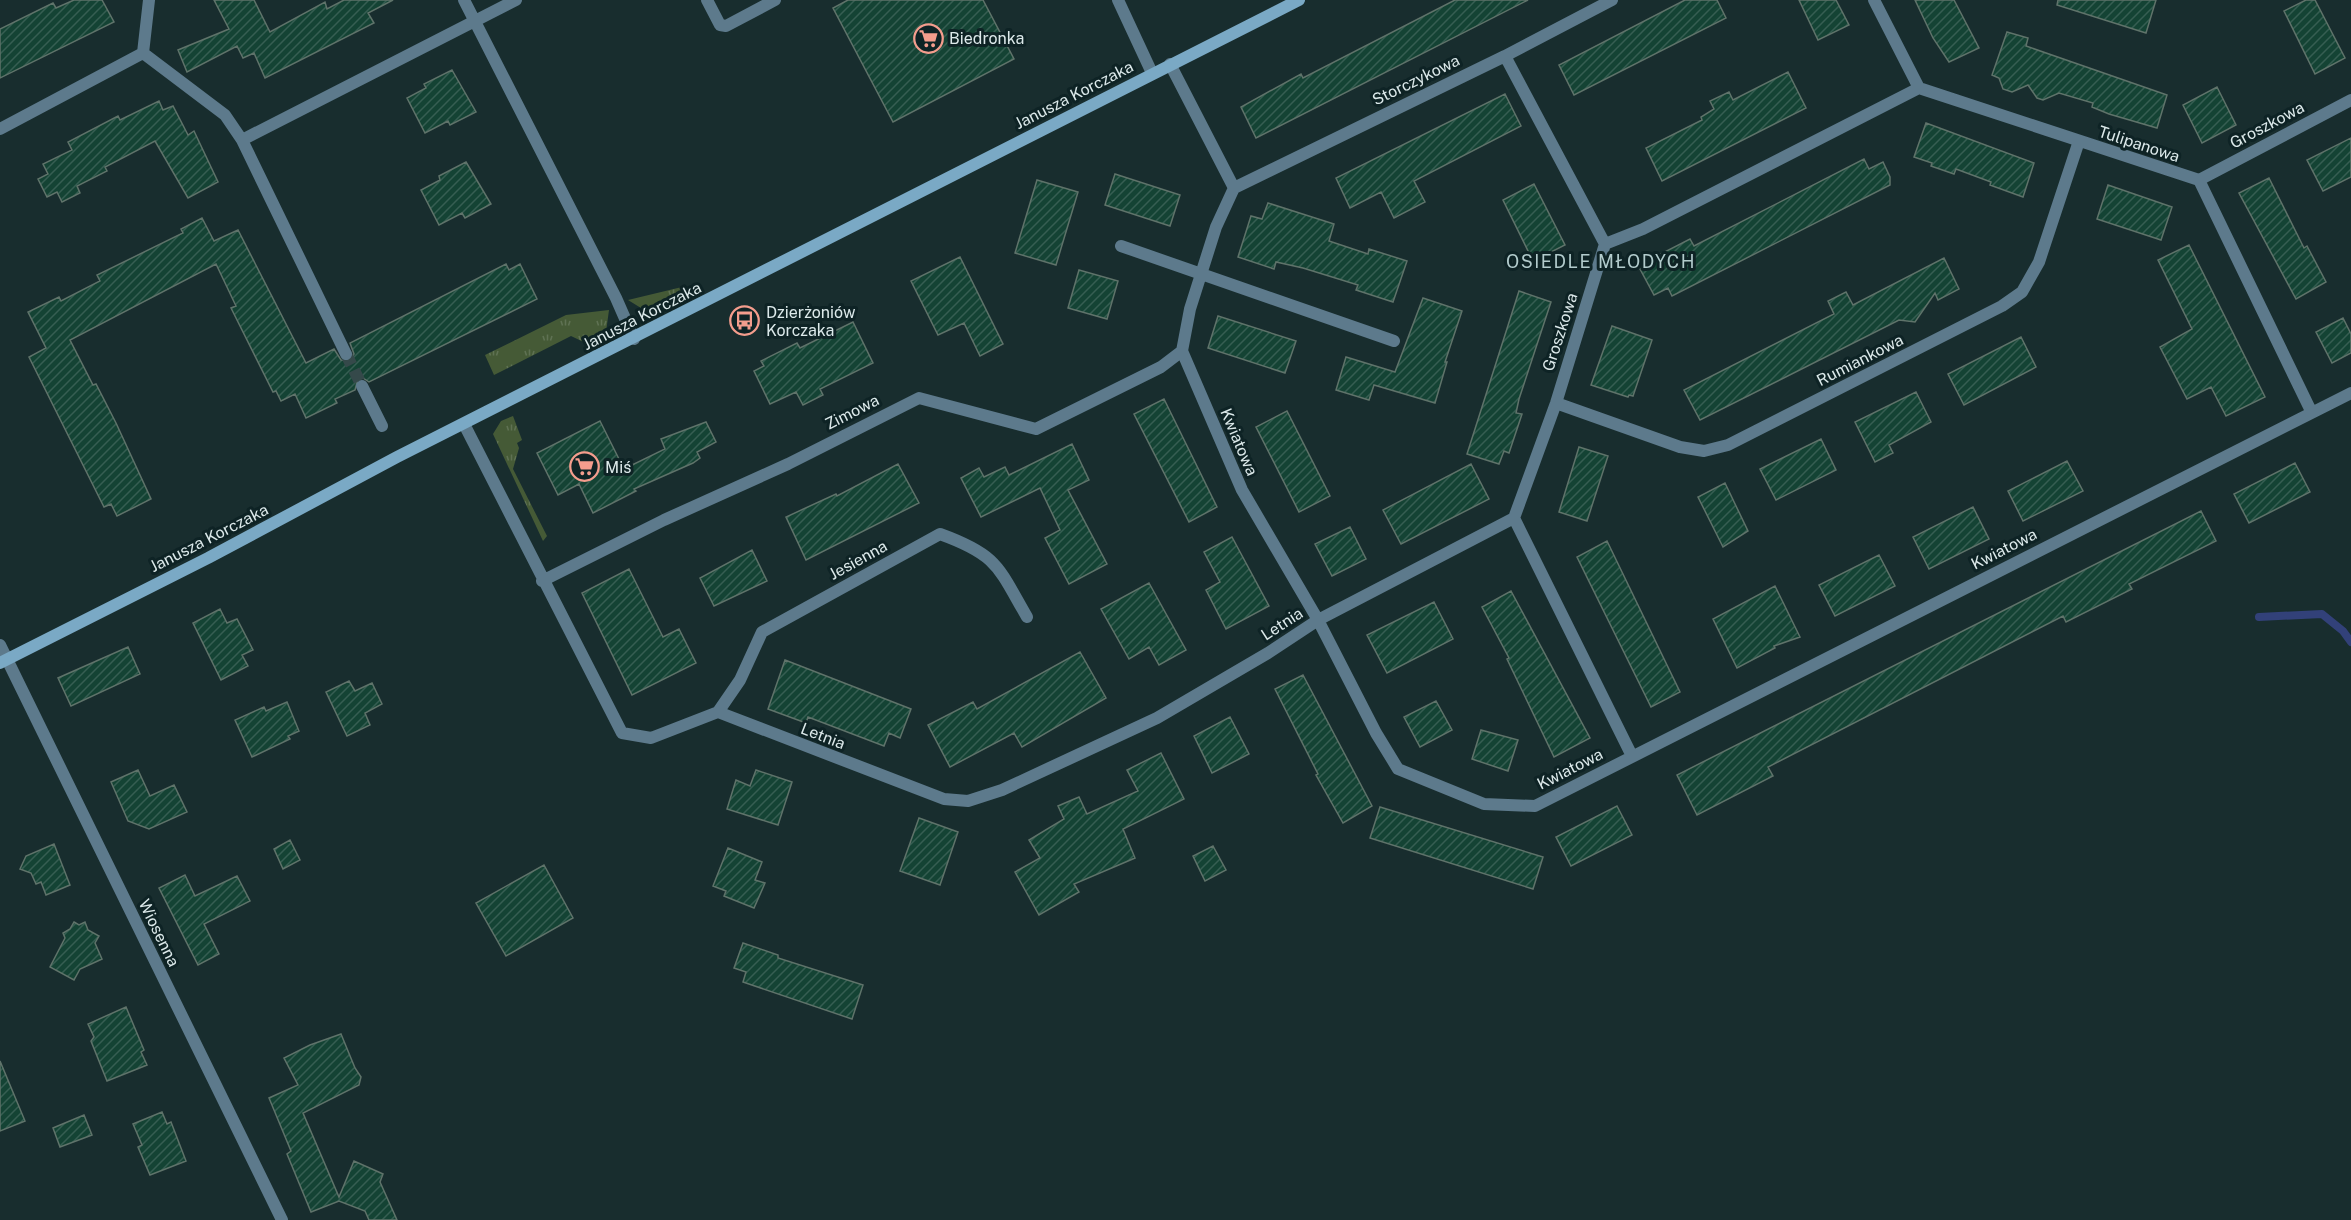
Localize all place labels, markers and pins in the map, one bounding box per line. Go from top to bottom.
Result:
supermarket icon: Biedronka [912,22,944,54]
place label: Biedronka [949,29,1024,48]
place label: Dzierżoniów Korczaka [766,303,856,340]
bus stop icon: Dzierżoniów Korczaka [729,305,761,337]
supermarket icon: Miś [568,451,600,483]
place label: Miś [605,458,631,477]

